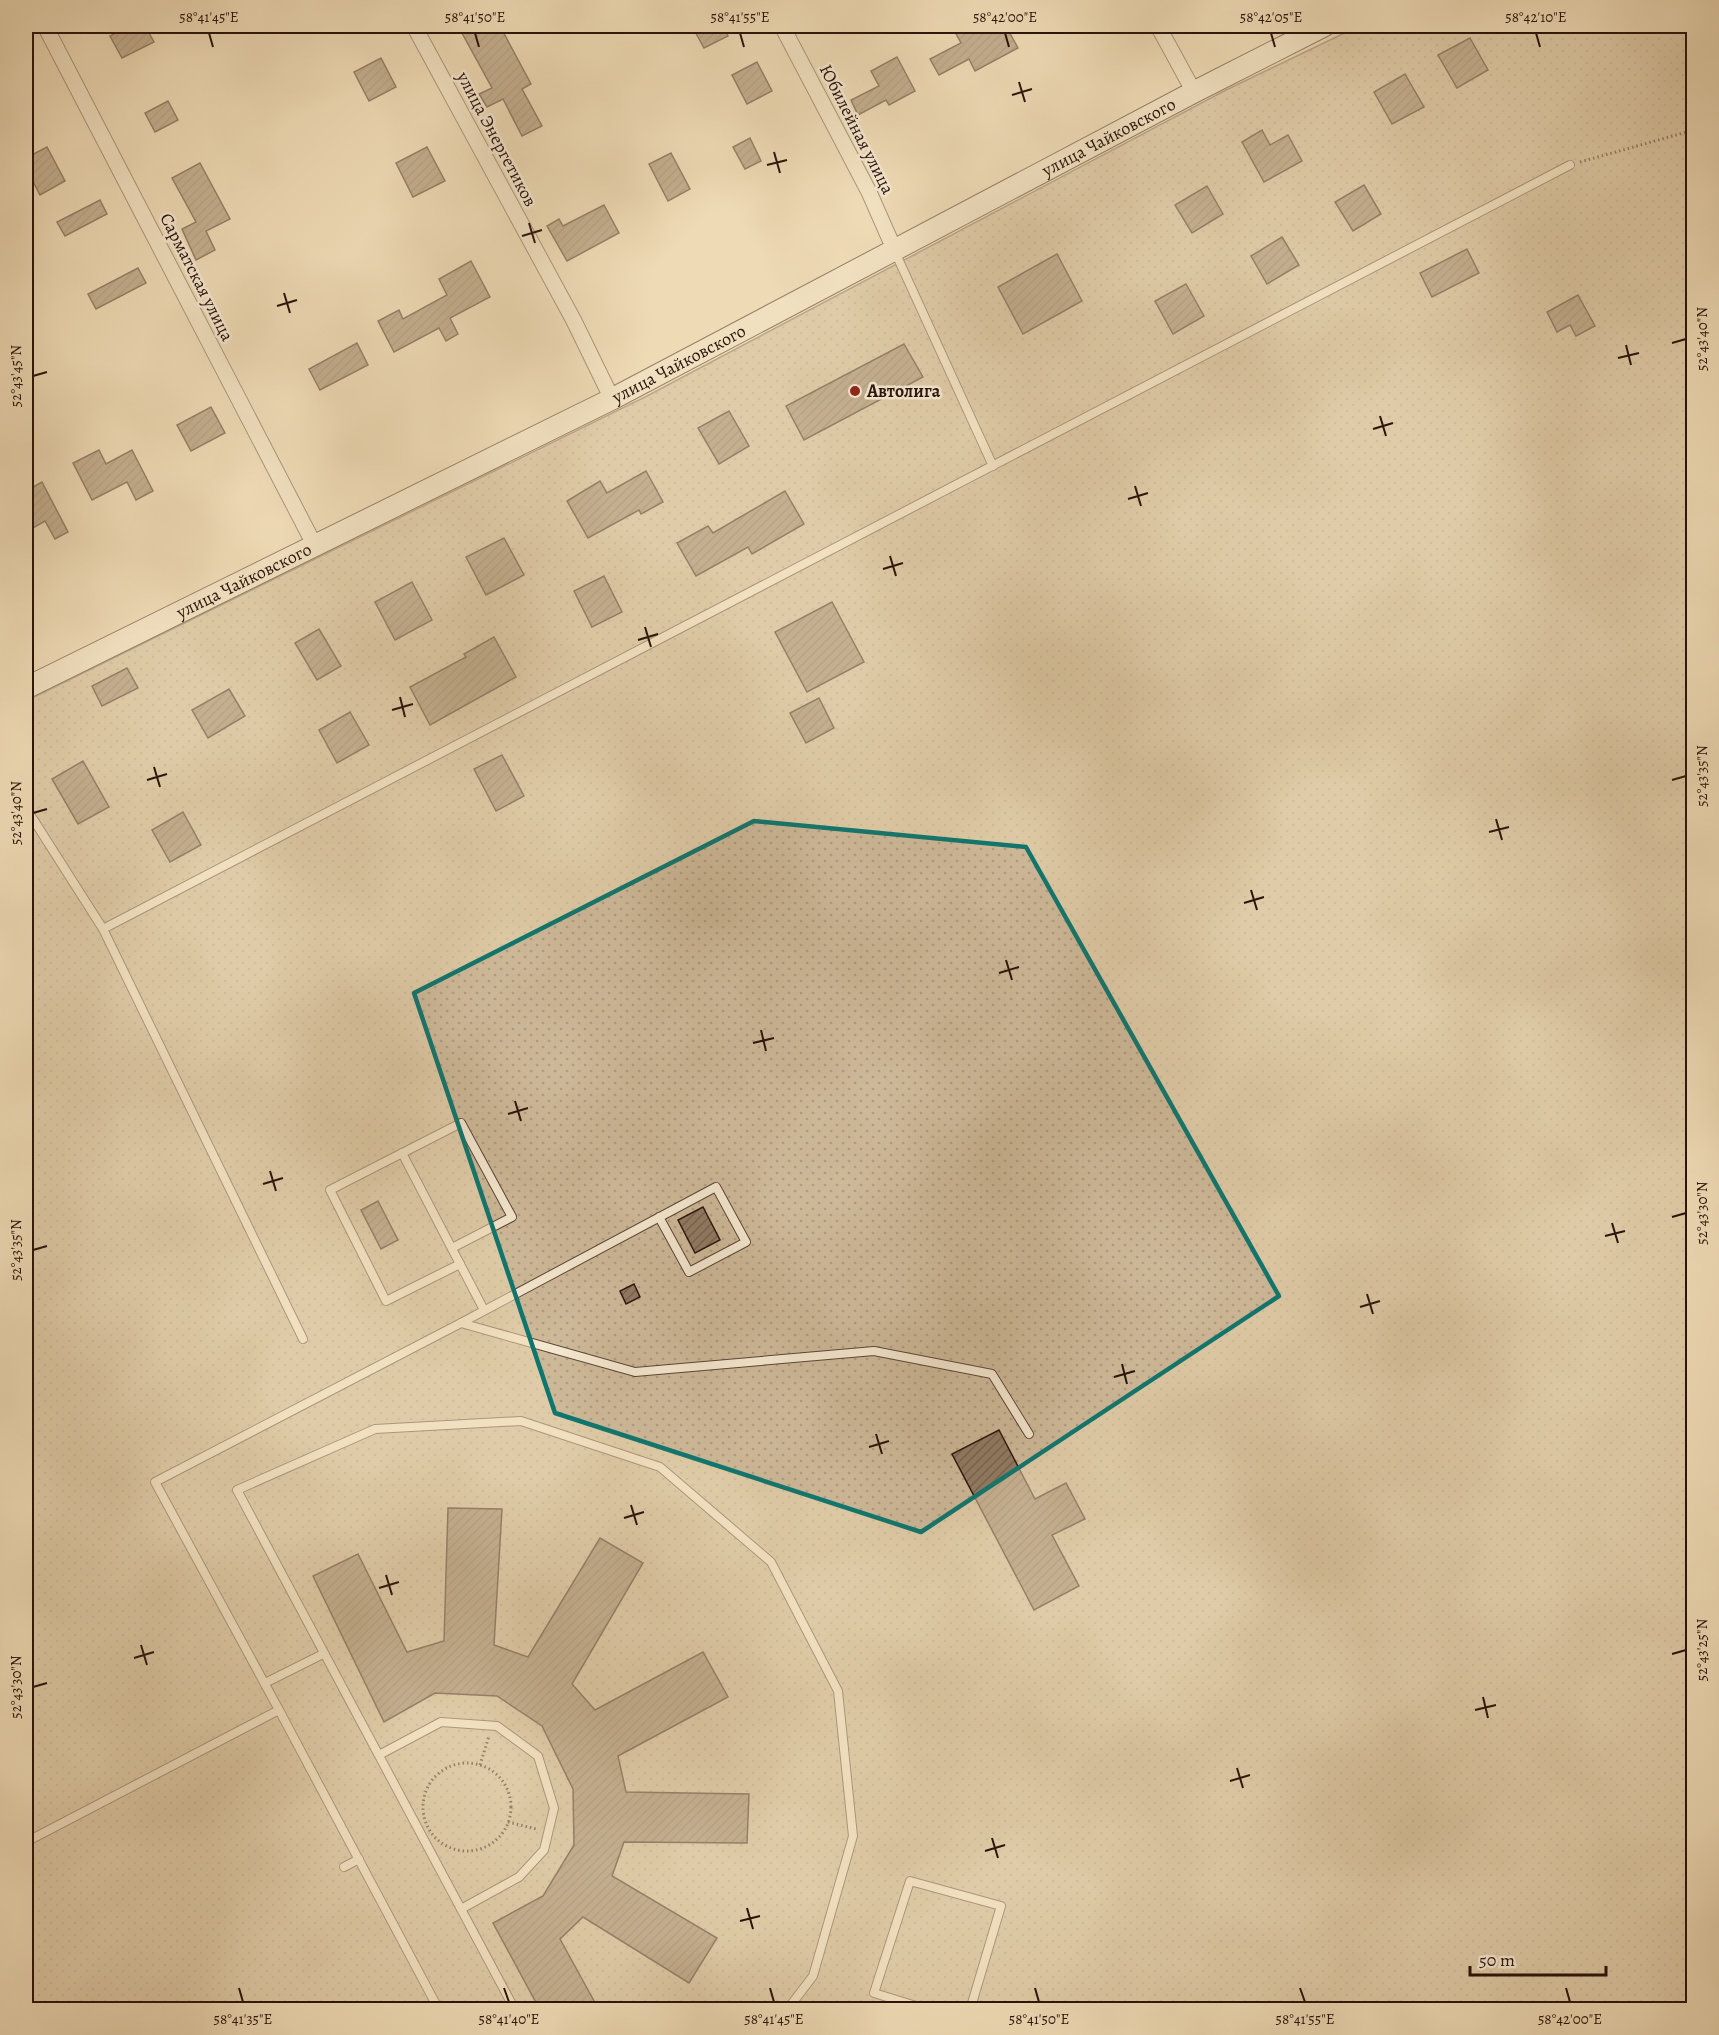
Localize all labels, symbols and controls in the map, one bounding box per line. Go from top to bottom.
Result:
text: 58°41'45"E [179,7,239,27]
text: 58°41'50"E [445,7,505,27]
text: 58°41'55"E [710,7,770,27]
text: 58°42'00"E [973,7,1037,27]
text: 58°42'05"E [1240,7,1302,27]
text: 58°42'10"E [1505,7,1567,27]
street label: Юбилейная улица [814,60,900,199]
street label: улица Энергетиков [451,66,543,211]
street label: улица Чайковского [1037,92,1180,183]
street label: Сарматская улица [154,209,240,346]
text: 52°43'40"N [1692,307,1712,371]
street label: улица Чайковского [607,319,750,409]
text: 52°43'45"N [6,345,26,407]
place label: Автолига [866,379,941,403]
marker: Автолига [848,384,862,398]
street label: улица Чайковского [171,537,316,624]
text: 52°43'35"N [1692,745,1712,807]
text: 52°43'40"N [6,781,26,845]
text: 52°43'30"N [1692,1181,1712,1245]
text: 52°43'35"N [6,1219,26,1281]
text: 52°43'25"N [1692,1618,1712,1681]
text: 52°43'30"N [6,1655,26,1719]
scale bar [1470,1939,1606,1977]
text: 50 m [1479,1948,1515,1972]
text: 58°41'35"E [214,2009,272,2029]
text: 58°41'40"E [479,2009,539,2029]
text: 58°41'45"E [744,2009,804,2029]
text: 58°41'50"E [1009,2009,1069,2029]
text: 58°41'55"E [1275,2009,1335,2029]
text: 58°42'00"E [1538,2009,1602,2029]

